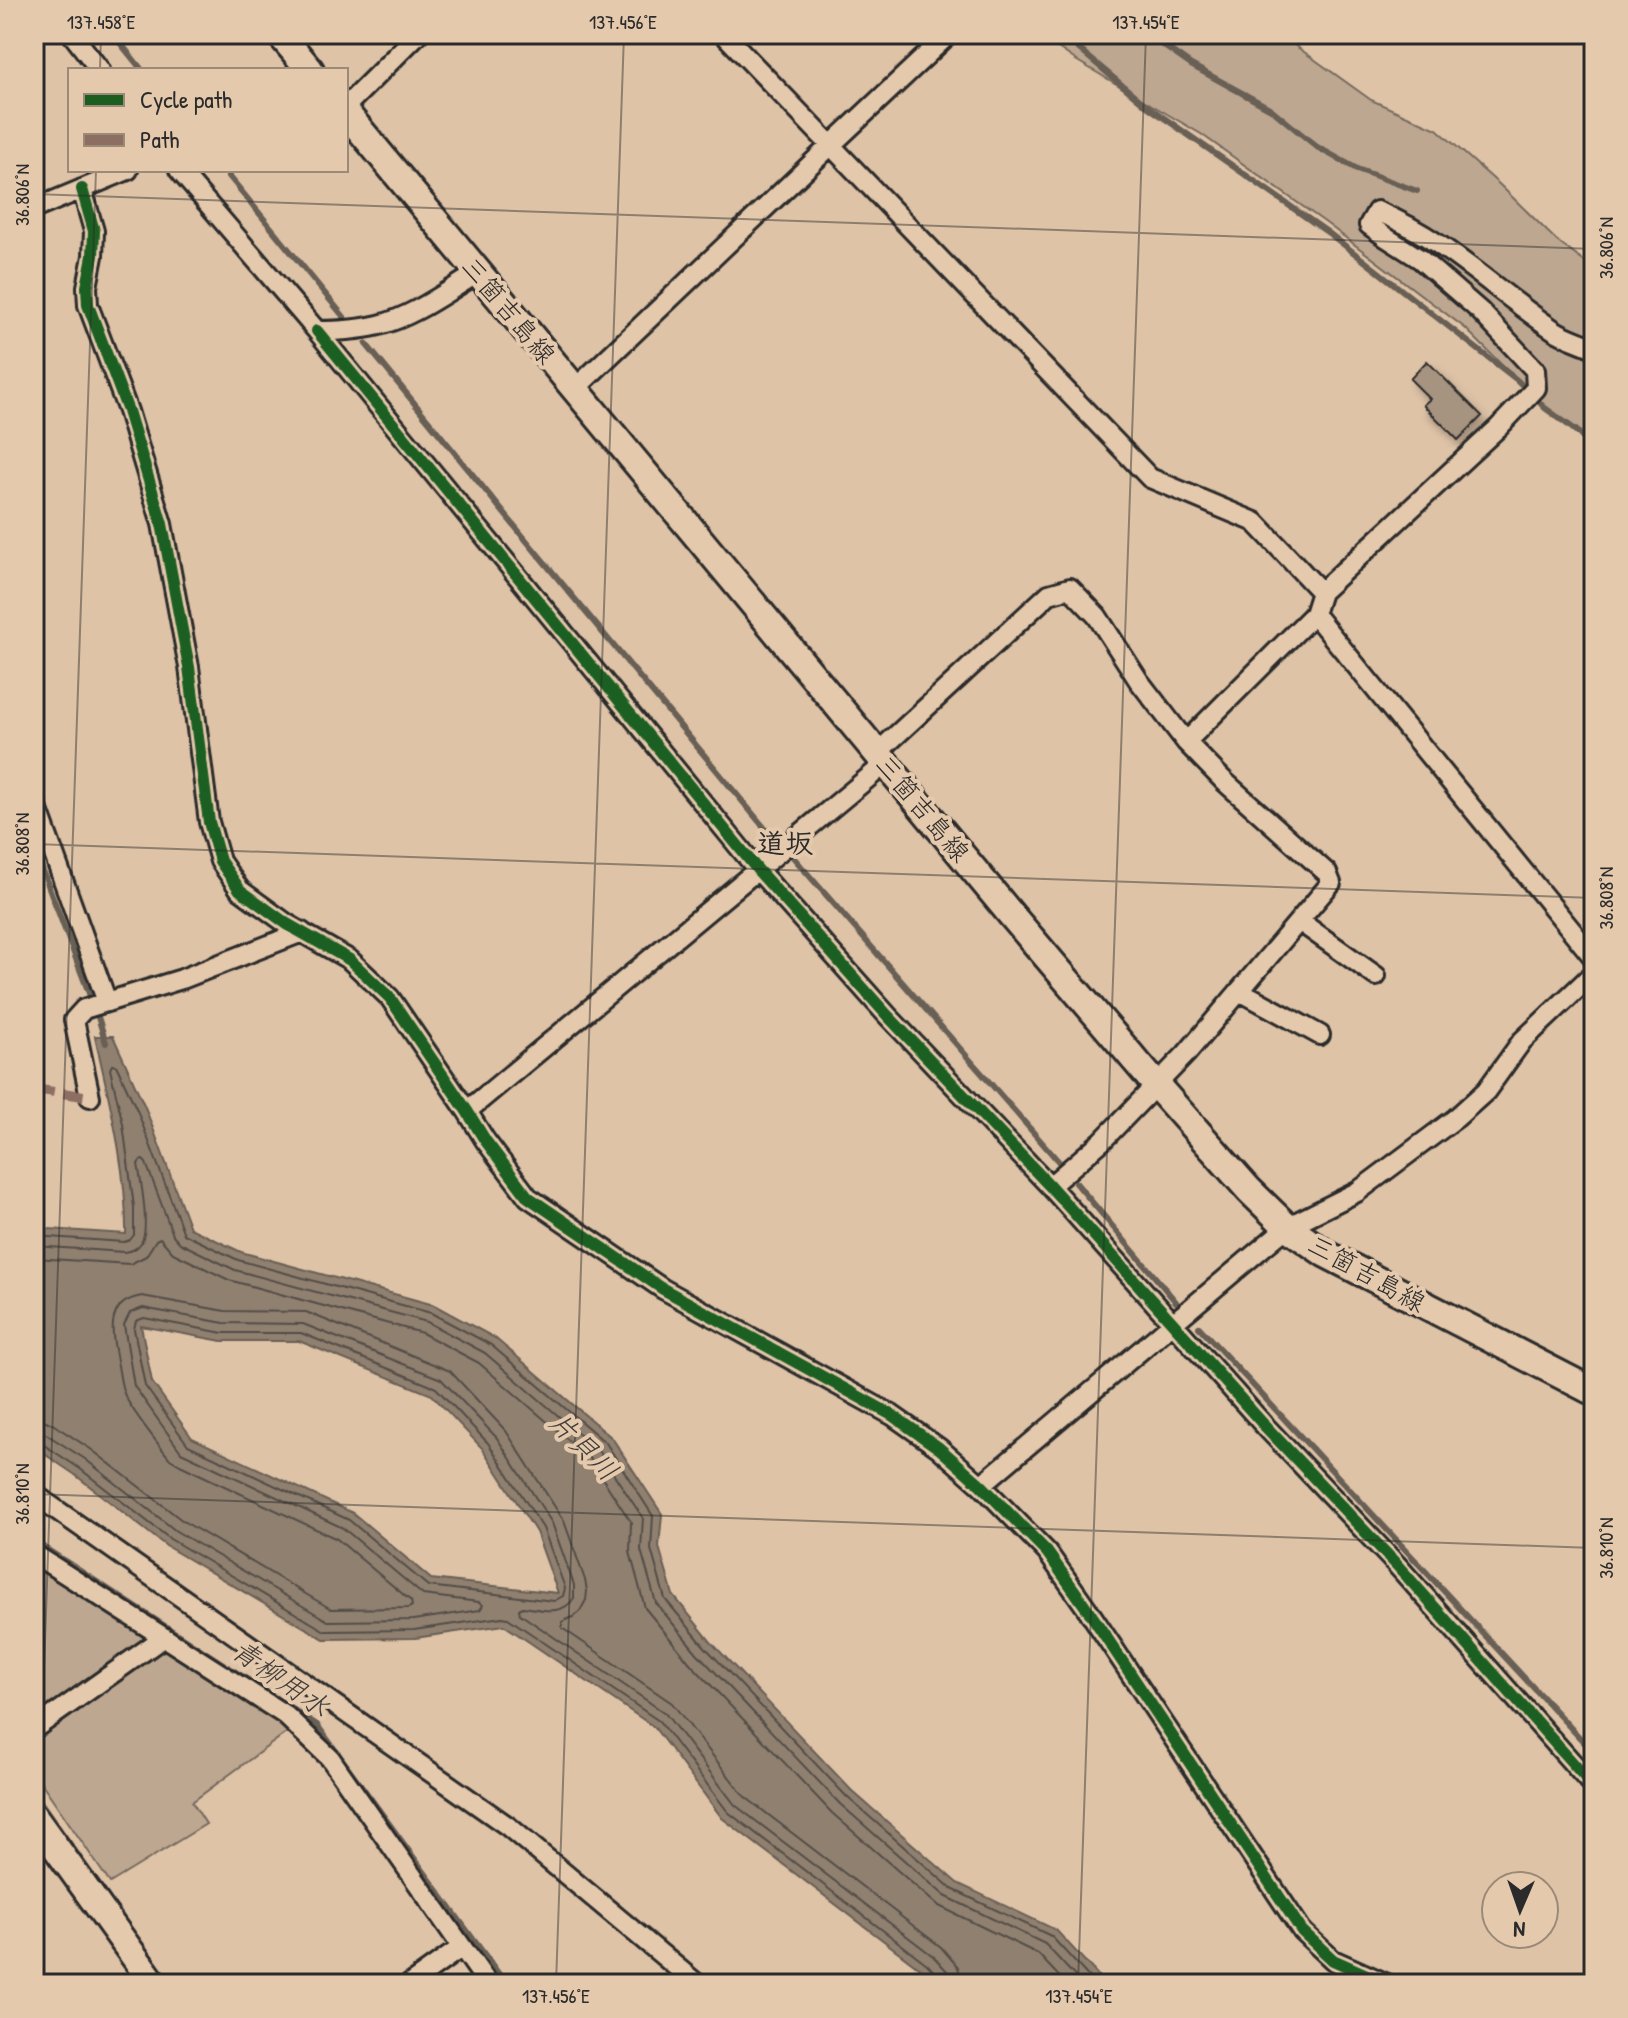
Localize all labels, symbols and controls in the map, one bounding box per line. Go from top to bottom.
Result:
text: 137.458°E [67,8,135,35]
text: 137.456°E [589,8,657,35]
text: 137.454°E [1112,8,1180,35]
legend [68,68,348,172]
text: Cycle path [140,83,232,115]
text: Path [140,123,179,155]
text: 36.806°N [8,164,35,226]
text: 36.806°N [1592,217,1619,279]
street label: 三箇吉島線 [454,249,564,371]
street label: 三箇吉島線 [868,747,978,869]
text: 36.808°N [8,813,35,875]
district label: 道坂 [757,824,813,862]
text: 36.808°N [1592,867,1619,929]
street label: 三箇吉島線 [1302,1226,1432,1320]
water label: 片貝川 [541,1403,627,1489]
text: 36.810°N [8,1463,35,1525]
text: 36.810°N [1592,1517,1619,1579]
water label: 青柳用水 [224,1630,338,1726]
north arrow [1480,1870,1560,1950]
text: N [1513,1915,1526,1945]
text: 137.456°E [522,1982,590,2009]
text: 137.454°E [1045,1982,1113,2009]

